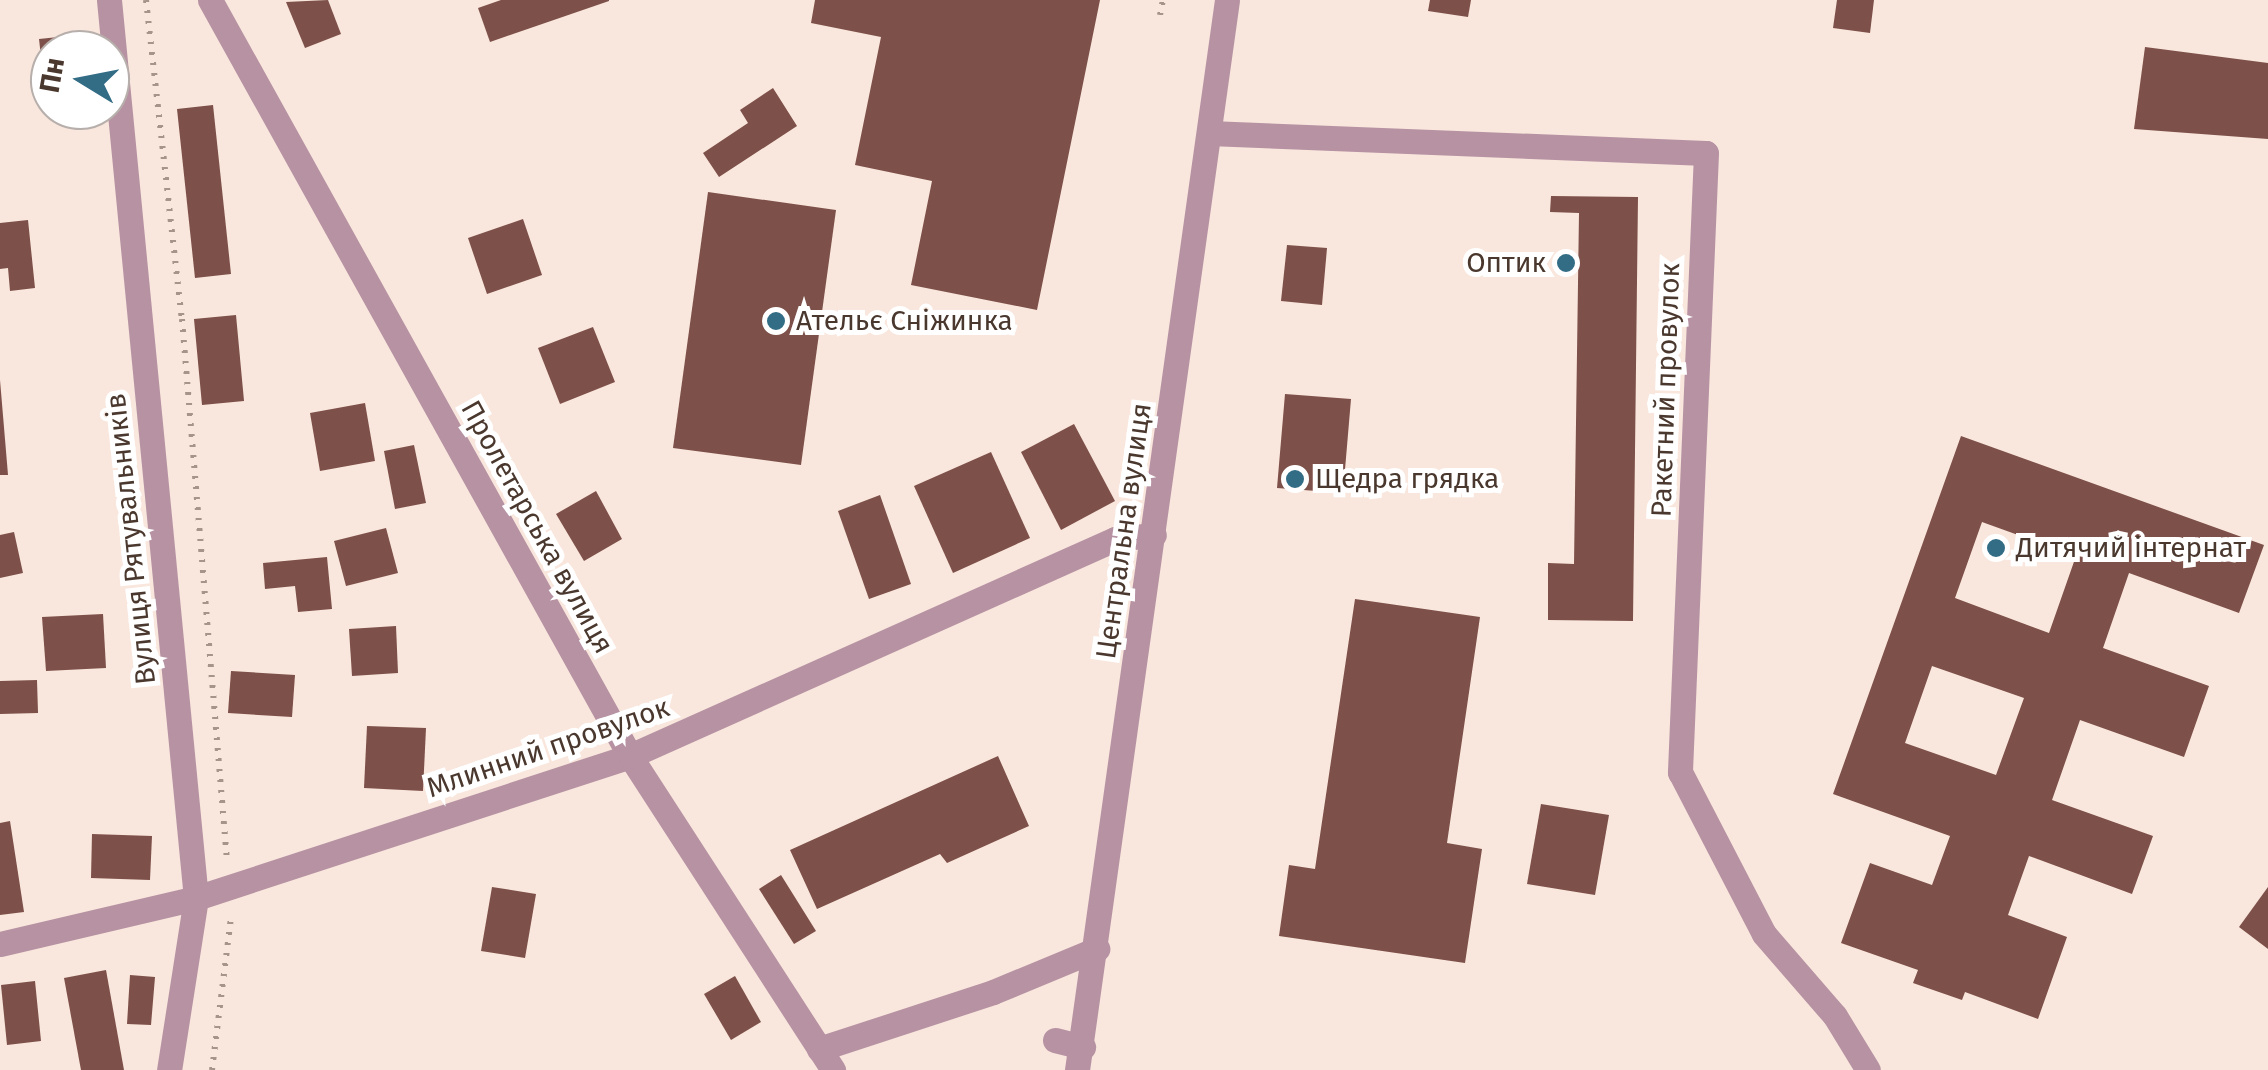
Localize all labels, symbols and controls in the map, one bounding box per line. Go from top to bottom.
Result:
north arrow [30,30,130,130]
text: Пн [33,55,71,95]
place label: Оптик [1466,246,1546,280]
marker: Оптик [1555,252,1577,274]
street label: Ракетний провулок [1645,262,1687,518]
place label: Ательє Сніжинка [796,304,1013,338]
marker: Ательє Сніжинка [765,310,787,332]
street label: Вулиця Рятувальників [99,392,163,686]
street label: Пролетарська вулиця [453,395,621,659]
street label: Центральна вулиця [1089,401,1159,661]
place label: Щедра грядка [1315,462,1499,496]
marker: Щедра грядка [1284,468,1306,490]
place label: Дитячий інтернат [2016,531,2246,565]
marker: Дитячий інтернат [1985,537,2007,559]
street label: Млинний провулок [422,691,674,805]

